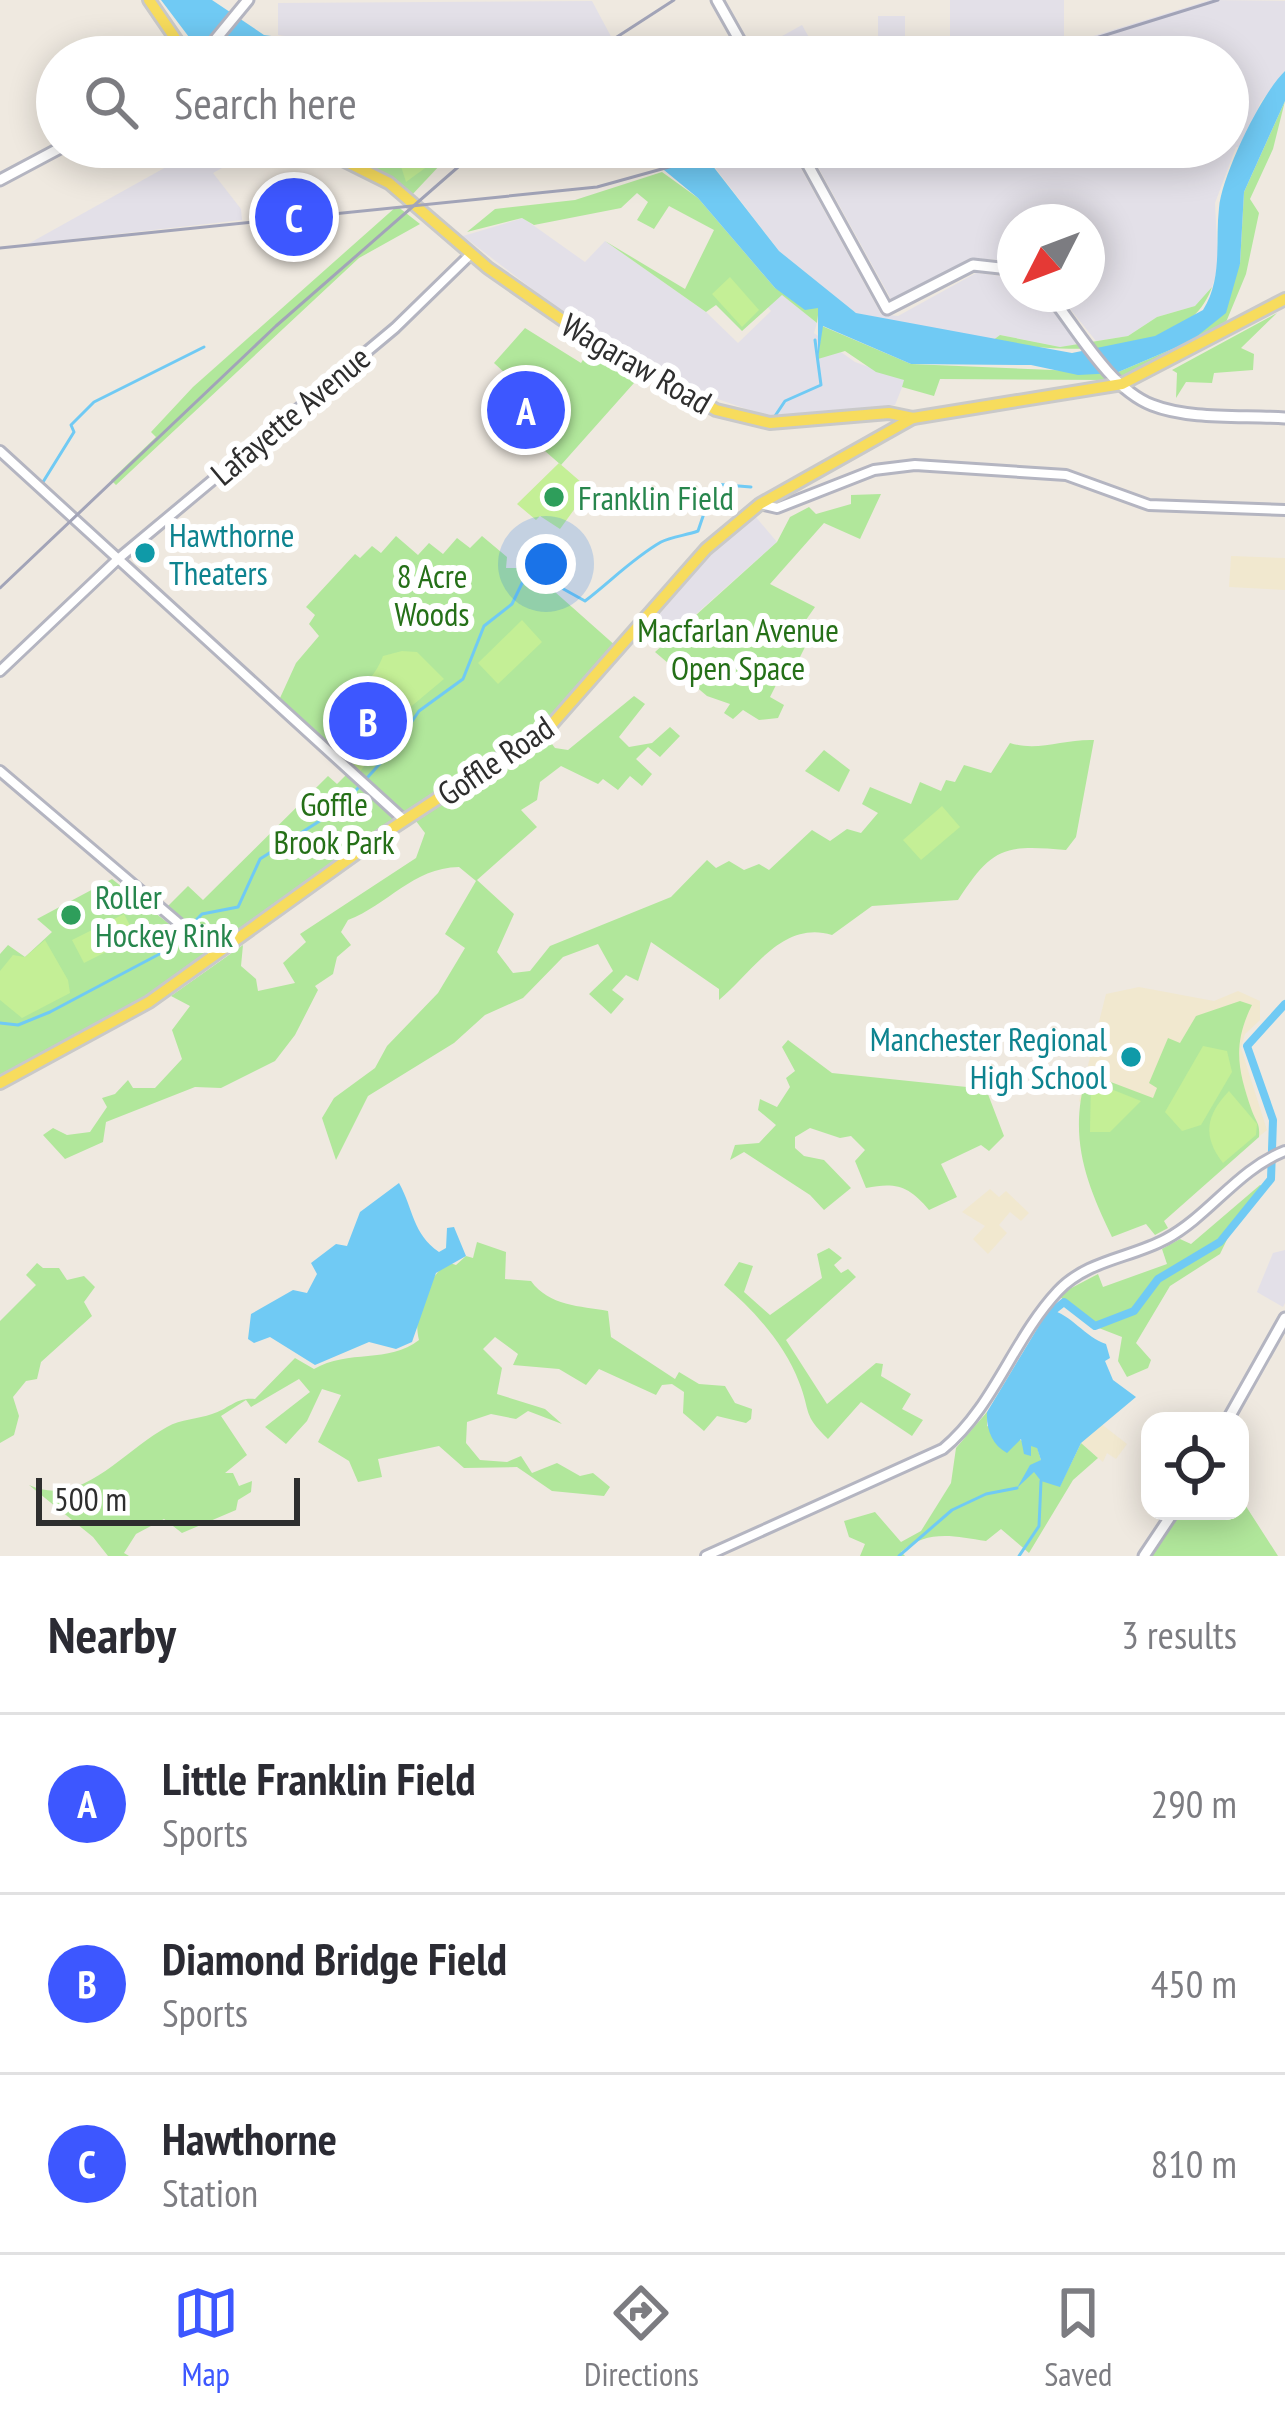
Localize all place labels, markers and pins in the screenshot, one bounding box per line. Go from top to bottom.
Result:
pin: C [255,172,333,262]
pin: A [487,365,565,455]
place label: Franklin Field [578,476,734,519]
marker: Franklin Field [541,484,567,510]
place label: Hawthorne Theaters [169,513,294,594]
marker: Hawthorne Theaters [132,540,158,566]
pin: B [329,676,407,766]
place label: Roller Hockey Rink [95,875,233,956]
marker: Roller Hockey Rink [58,902,84,928]
place label: Manchester Regional High School [870,1017,1107,1098]
marker: Manchester Regional High School [1118,1044,1144,1070]

